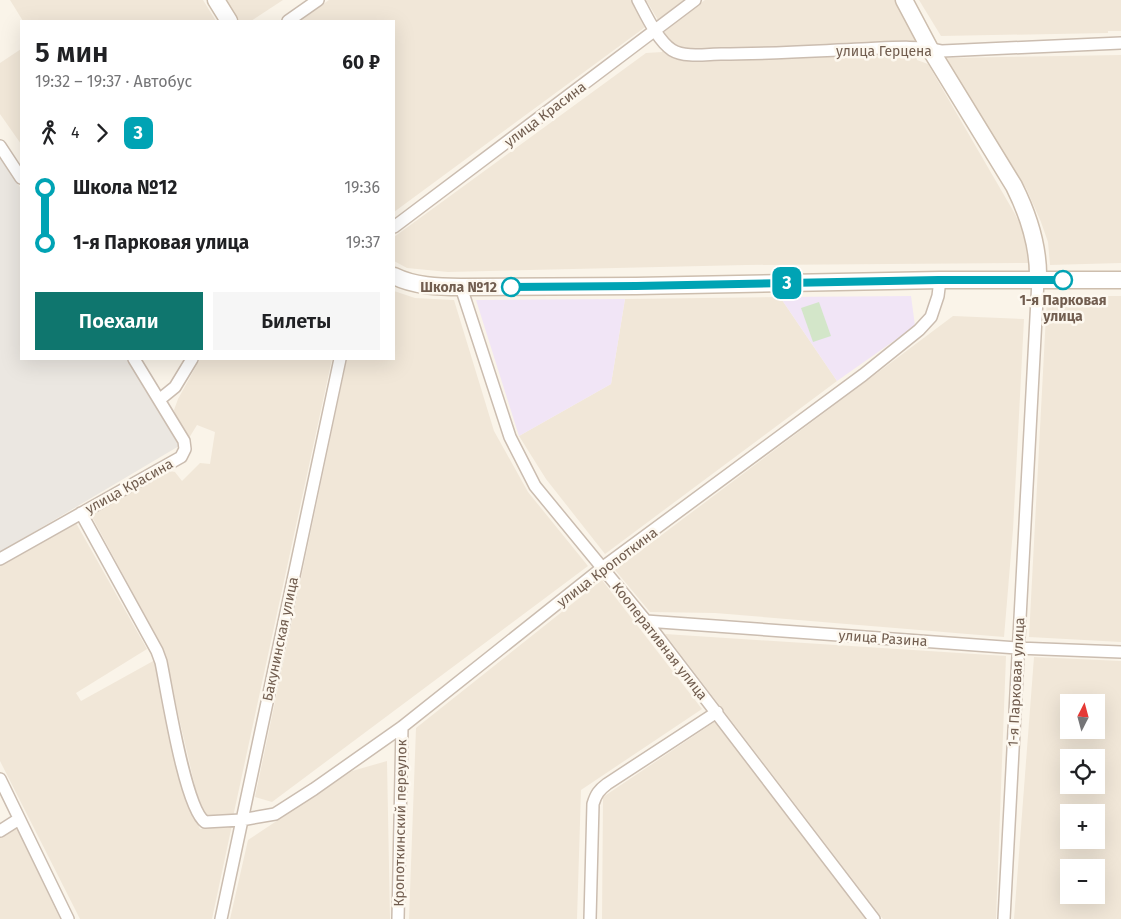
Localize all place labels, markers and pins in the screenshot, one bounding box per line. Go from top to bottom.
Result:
marker: 1-я Парковая улица [1053,270,1073,290]
marker: Школа №12 [501,277,521,297]
place label: Школа №12 [420,279,497,296]
place label: 1-я Парковая улица [1019,292,1107,325]

